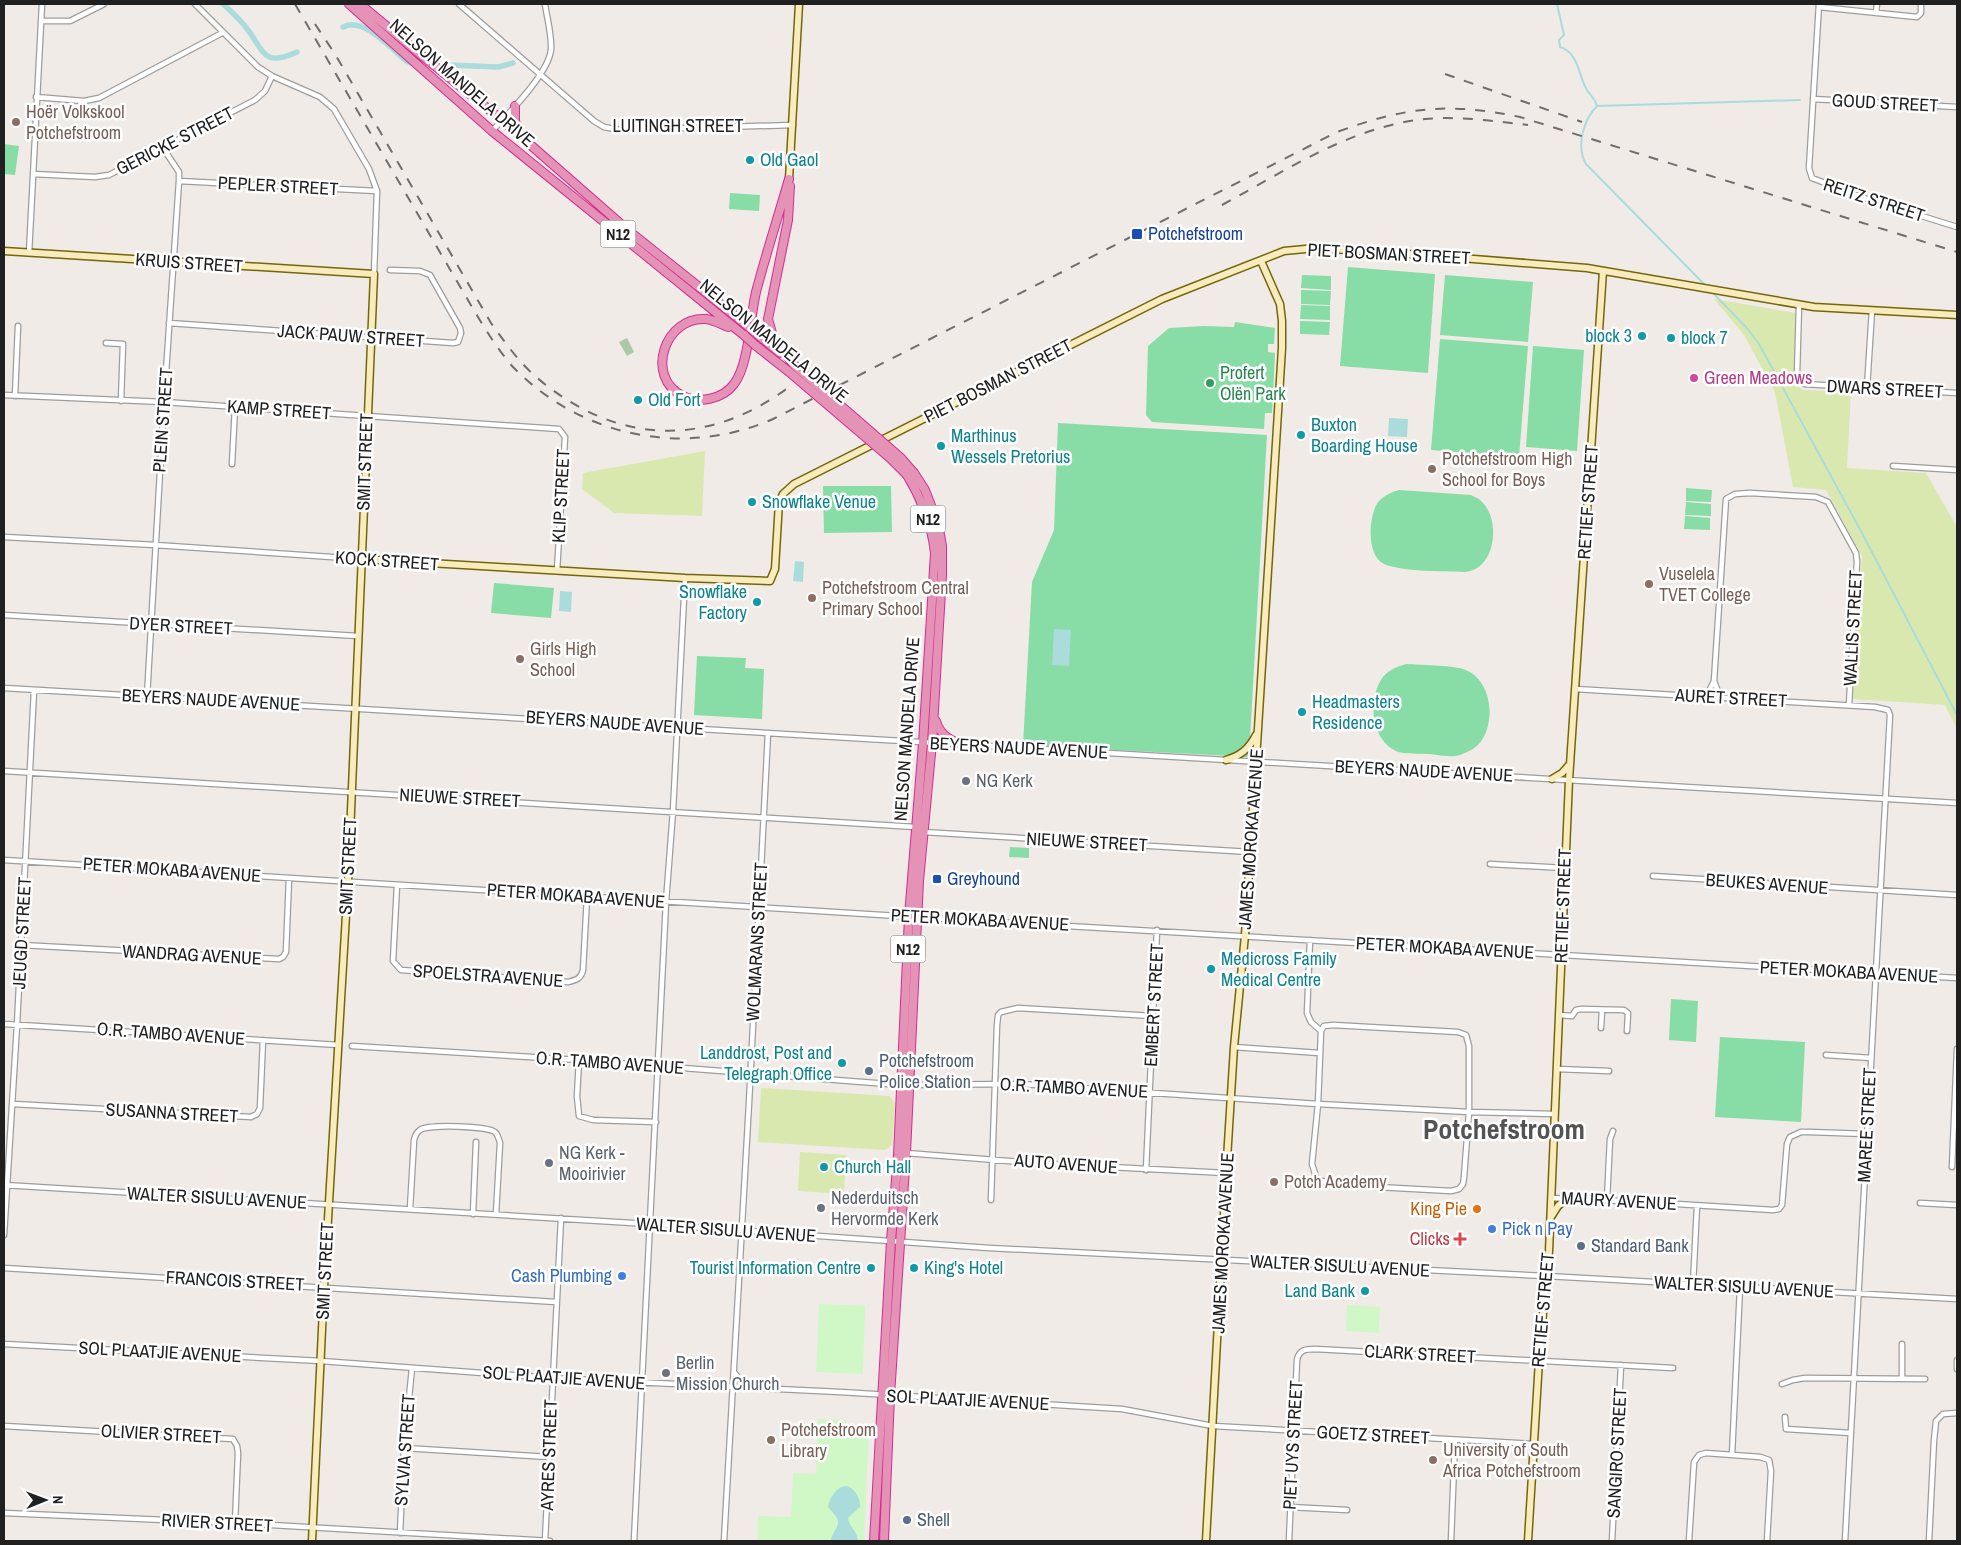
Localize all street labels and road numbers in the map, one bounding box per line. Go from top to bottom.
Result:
street label: NELSON MANDELA DRIVE [384,13,540,153]
street label: GOUD STREET [1831,87,1939,118]
street label: GERICKE STREET [112,100,238,181]
street label: LUITINGH STREET [612,113,744,138]
street label: PEPLER STREET [217,170,339,201]
street label: REITZ STREET [1820,171,1928,228]
road number: N12 [600,220,636,248]
street label: PIET BOSMAN STREET [1307,237,1471,270]
street label: KRUIS STREET [135,246,244,279]
street label: NELSON MANDELA DRIVE [695,273,854,408]
street label: JACK PAUW STREET [277,318,425,353]
street label: PIET BOSMAN STREET [919,332,1076,429]
street label: PLEIN STREET [146,367,179,473]
street label: DWARS STREET [1826,373,1944,404]
street label: KAMP STREET [226,393,332,426]
street label: SMIT STREET [350,413,379,511]
street label: RETIEF STREET [1571,444,1604,560]
street label: KLIP STREET [546,448,575,544]
road number: N12 [910,506,946,532]
street label: KOCK STREET [334,544,440,577]
street label: WALLIS STREET [1837,569,1868,687]
street label: DYER STREET [129,610,233,641]
street label: NELSON MANDELA DRIVE [888,636,925,822]
street label: BEYERS NAUDE AVENUE [121,682,301,717]
street label: AURET STREET [1673,682,1788,713]
street label: BEYERS NAUDE AVENUE [525,704,705,741]
street label: BEYERS NAUDE AVENUE [929,730,1109,765]
street label: JAMES MOROKA AVENUE [1232,748,1269,930]
street label: BEYERS NAUDE AVENUE [1334,753,1514,788]
street label: NIEUWE STREET [399,782,521,813]
street label: SMIT STREET [332,817,363,915]
street label: NIEUWE STREET [1026,826,1148,857]
street label: RETIEF STREET [1548,848,1577,964]
street label: PETER MOKABA AVENUE [82,851,262,888]
street label: WOLMARANS STREET [740,862,773,1022]
street label: BEUKES AVENUE [1705,867,1829,900]
street label: JEUGD STREET [6,876,37,990]
street label: PETER MOKABA AVENUE [486,877,666,914]
street label: PETER MOKABA AVENUE [890,902,1070,937]
street label: PETER MOKABA AVENUE [1355,930,1535,965]
road number: N12 [890,936,926,962]
street label: WANDRAG AVENUE [122,938,262,971]
street label: EMBERT STREET [1138,943,1169,1067]
street label: PETER MOKABA AVENUE [1759,954,1939,989]
street label: SPOELSTRA AVENUE [412,958,564,993]
street label: O.R. TAMBO AVENUE [96,1016,246,1051]
street label: O.R. TAMBO AVENUE [535,1045,685,1080]
street label: MAREE STREET [1851,1067,1882,1183]
street label: O.R. TAMBO AVENUE [999,1071,1149,1104]
street label: SUSANNA STREET [105,1097,239,1128]
street label: AUTO AVENUE [1012,1147,1119,1180]
street label: JAMES MOROKA AVENUE [1205,1152,1240,1334]
street label: WALTER SISULU AVENUE [126,1180,308,1215]
street label: MAURY AVENUE [1561,1185,1677,1216]
street label: WALTER SISULU AVENUE [635,1211,817,1248]
street label: SMIT STREET [309,1222,340,1320]
street label: WALTER SISULU AVENUE [1249,1248,1431,1283]
street label: RETIEF STREET [1525,1252,1560,1368]
street label: FRANCOIS STREET [165,1264,305,1297]
street label: WALTER SISULU AVENUE [1653,1269,1835,1304]
street label: SOL PLAATJIE AVENUE [78,1335,242,1368]
street label: CLARK STREET [1364,1338,1476,1369]
street label: SOL PLAATJIE AVENUE [482,1359,646,1396]
street label: PIET UYS STREET [1277,1380,1308,1510]
street label: SOL PLAATJIE AVENUE [886,1383,1050,1416]
street label: SANGIRO STREET [1601,1387,1632,1519]
street label: SYLVIA STREET [388,1393,421,1507]
street label: AYRES STREET [534,1399,563,1512]
street label: OLIVIER STREET [100,1418,222,1449]
street label: GOETZ STREET [1316,1419,1430,1450]
street label: RIVIER STREET [161,1507,273,1538]

